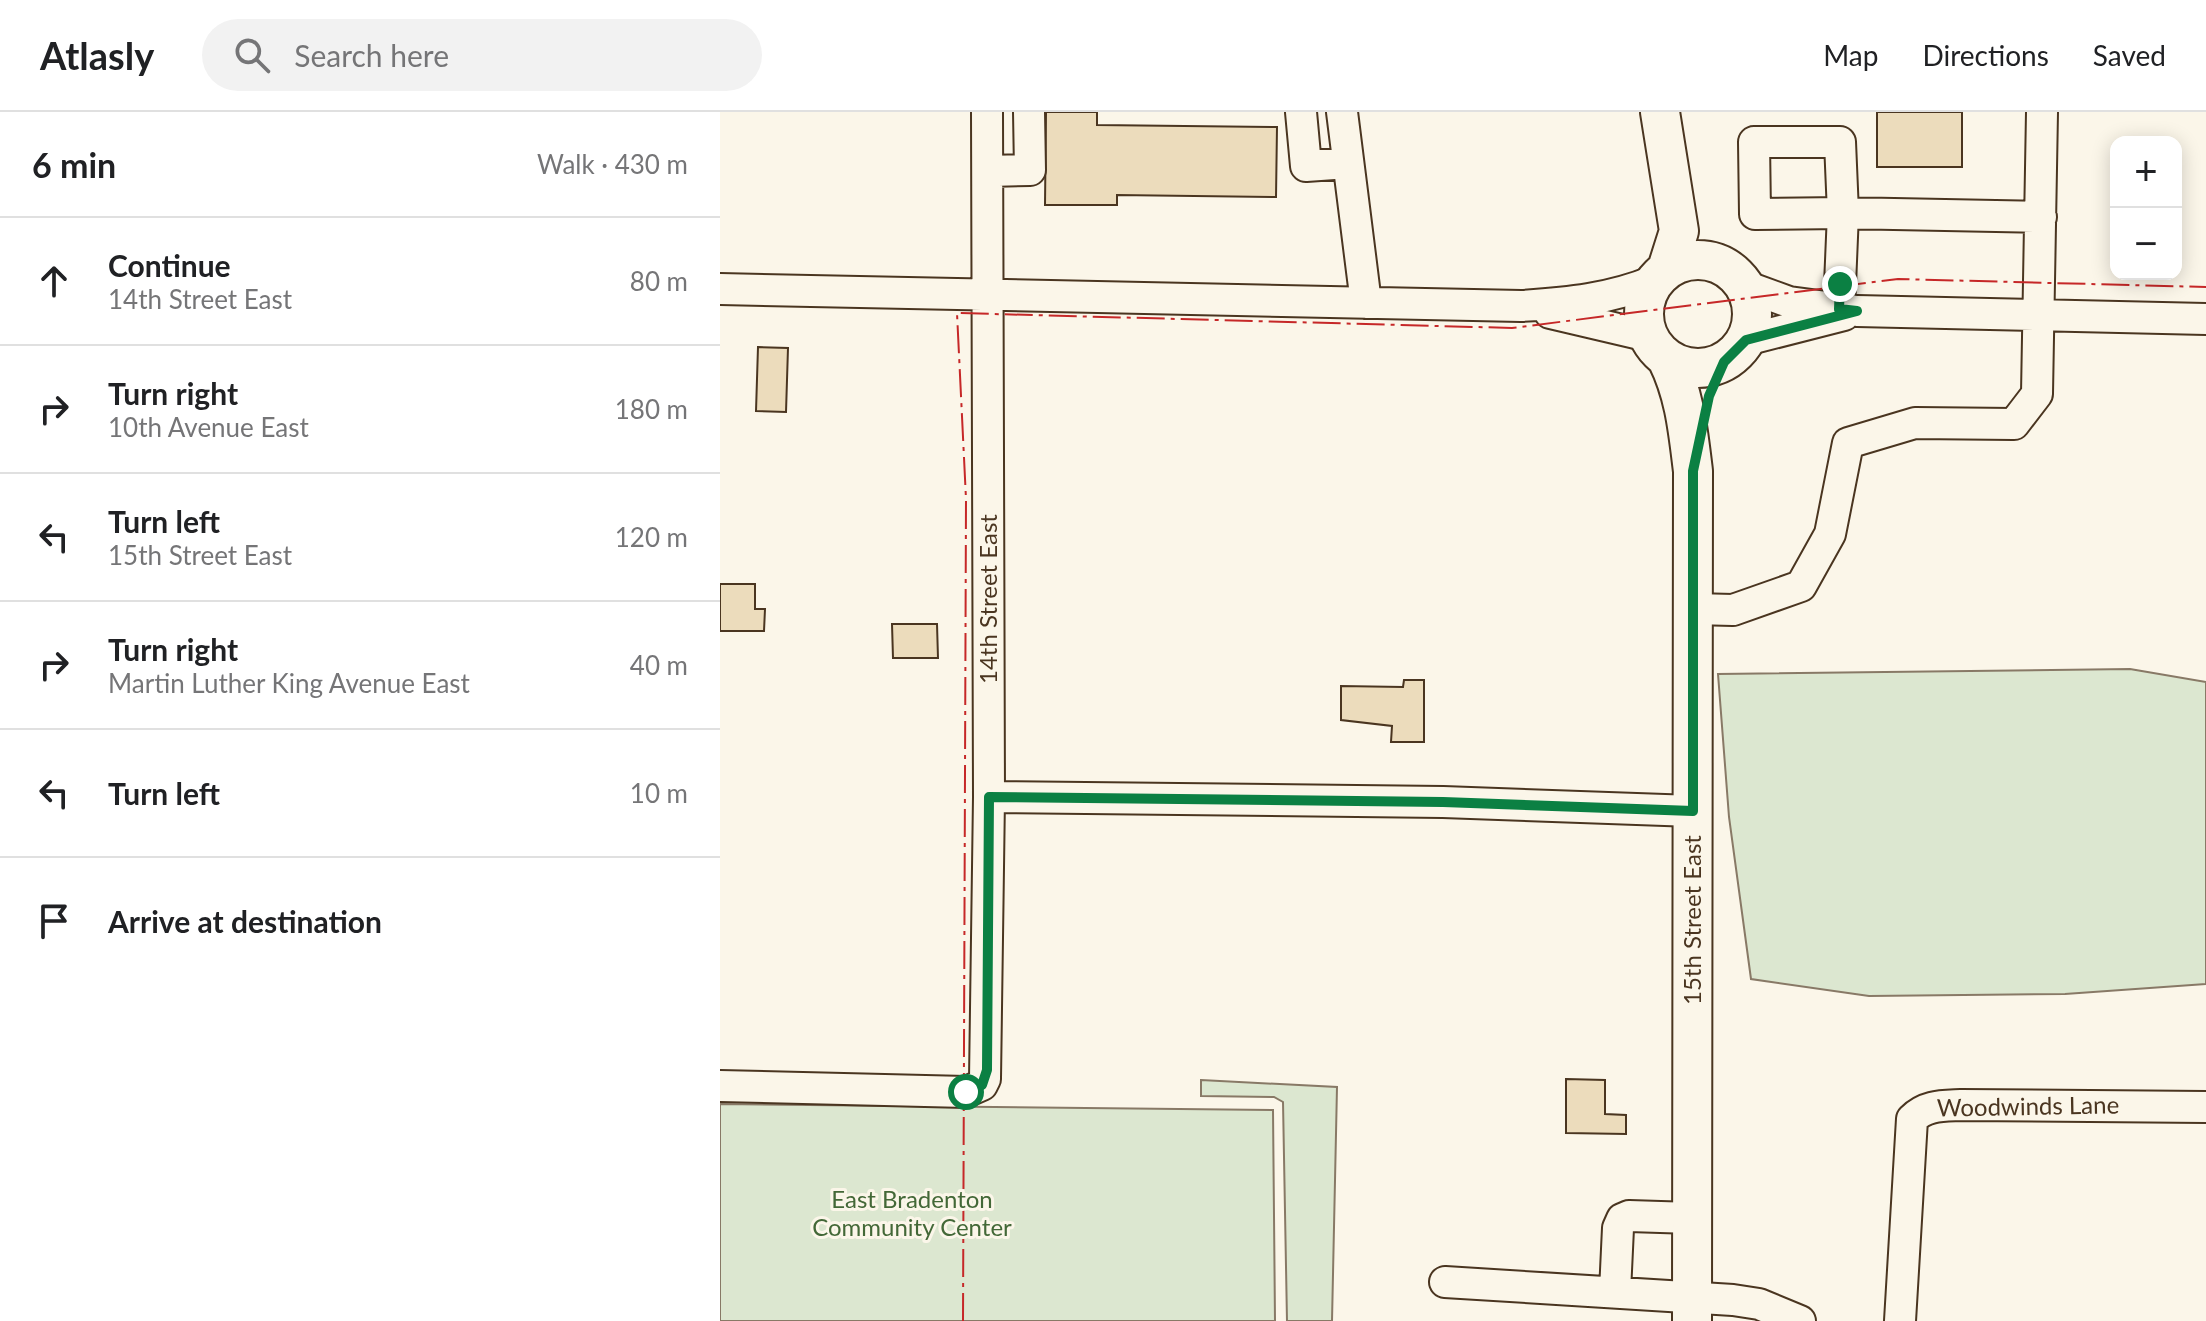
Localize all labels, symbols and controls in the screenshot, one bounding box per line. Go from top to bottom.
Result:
search box [202,19,762,91]
text: Atlasly [40,32,154,78]
icon: search [230,33,274,77]
text: Search here [294,37,449,73]
text: Map [1823,38,1878,72]
text: Directions [1922,38,2049,72]
text: Saved [2093,38,2166,72]
map controls [2110,136,2182,280]
button: + [2110,136,2182,208]
text: 6 min [32,144,116,185]
text: Walk · 430 m [537,148,688,180]
button: − [2110,208,2182,280]
text: Continue [108,247,231,283]
icon: ahead [32,259,76,303]
text: 80 m [630,265,688,297]
route end [1822,266,1858,302]
text: 14th Street East [108,283,292,315]
text: Turn right [108,375,238,411]
icon: right [32,387,76,431]
text: 180 m [615,393,688,425]
text: 10th Avenue East [108,411,309,443]
text: Turn left [108,503,220,539]
street label: 14th Street East [973,514,1002,684]
icon: left [32,515,76,559]
text: 120 m [615,521,688,553]
text: 15th Street East [108,539,292,571]
text: Turn right [108,631,238,667]
icon: right [32,643,76,687]
text: 40 m [630,649,688,681]
text: Martin Luther King Avenue East [108,667,470,699]
icon: left [32,771,76,815]
text: Turn left [108,775,220,811]
text: 10 m [630,777,688,809]
street label: 15th Street East [1677,835,1706,1005]
icon: arrive [32,899,76,943]
text: Arrive at destination [108,903,382,939]
route start [948,1074,984,1110]
street label: Woodwinds Lane [1937,1089,2119,1122]
park label: East Bradenton Community Center [812,1184,1012,1241]

